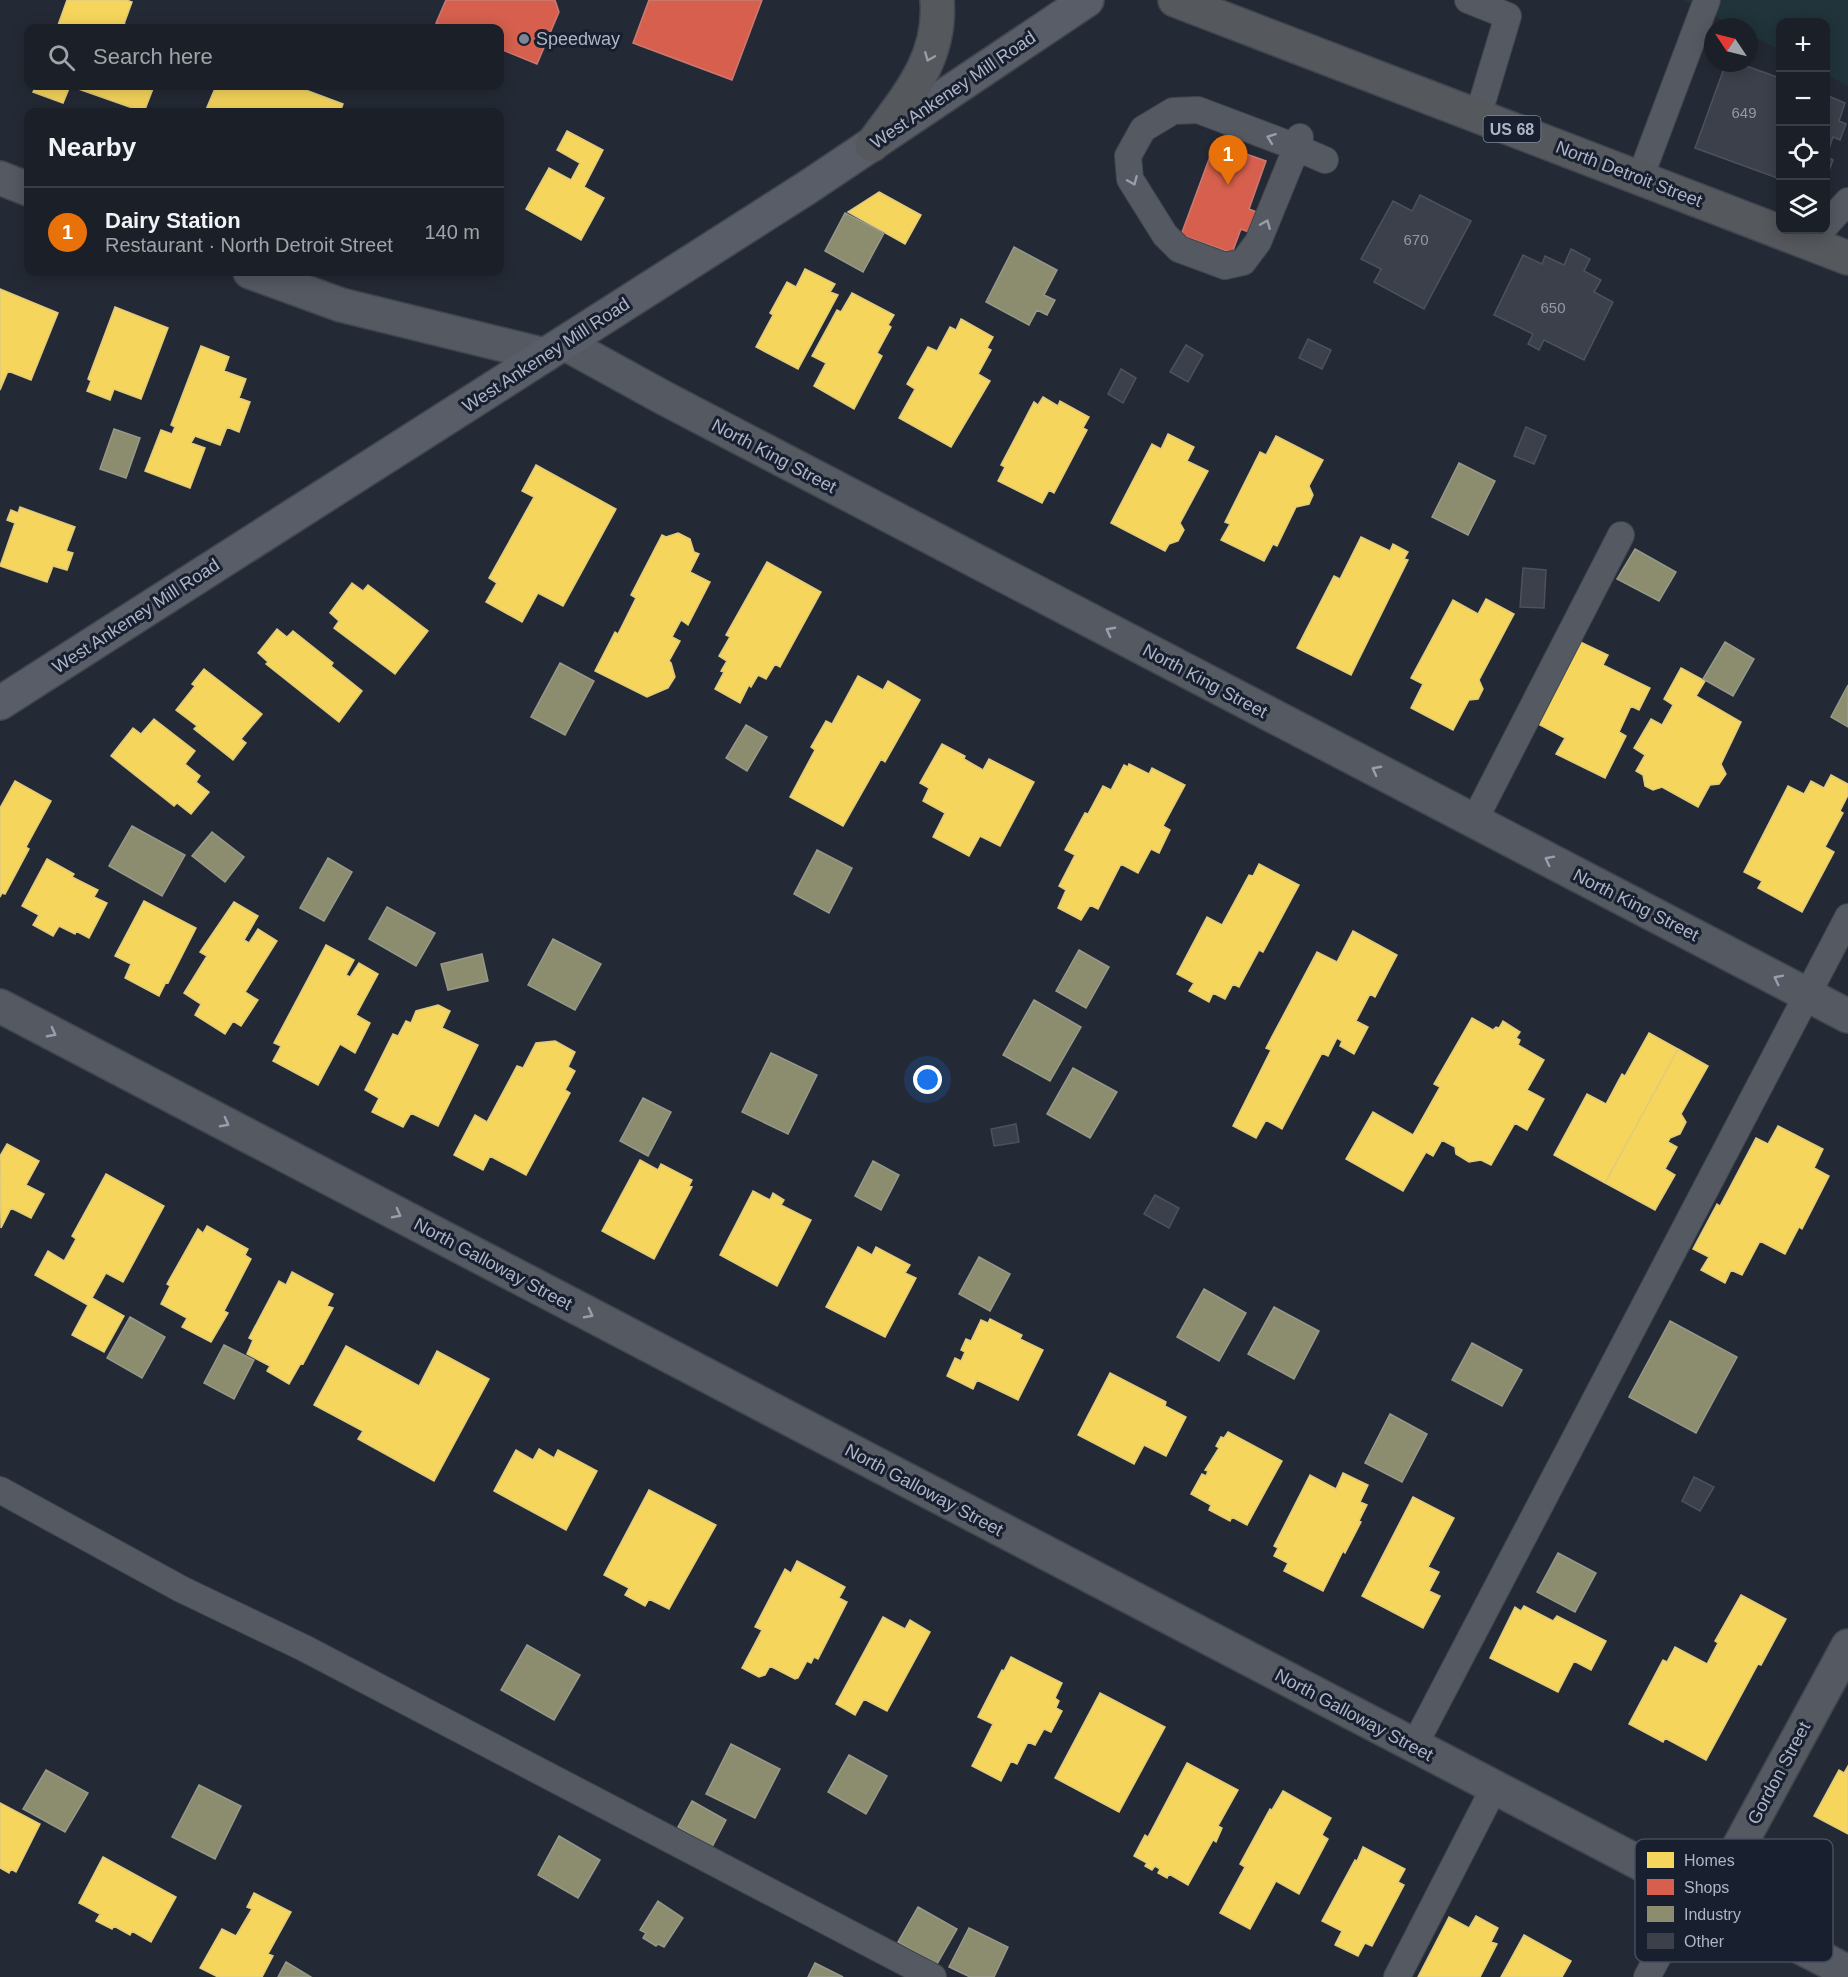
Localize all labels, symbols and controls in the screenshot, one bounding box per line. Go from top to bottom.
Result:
north arrow [1704,18,1758,72]
map controls [1776,18,1830,234]
button: + [1776,18,1830,72]
search box [24,24,504,90]
street label: West Ankeney Mill Road [867,27,1039,153]
place label: Speedway [536,29,620,49]
marker: Speedway [517,32,531,46]
icon: search [45,41,78,74]
text: Search here [93,44,213,69]
one-way arrow [924,51,936,62]
button: − [1776,72,1830,126]
house number: 649 [1731,104,1757,121]
road number: US 68 [1484,116,1540,142]
button: locate [1776,126,1830,180]
text: Nearby [48,132,136,162]
one-way arrow [1266,133,1277,145]
pin: 1 [1208,136,1248,185]
street label: North Detroit Street [1553,137,1705,211]
one-way arrow [1126,175,1138,186]
button: layers [1776,180,1830,234]
text: Dairy Station [105,208,241,233]
one-way arrow [1259,219,1271,230]
text: 1 [62,221,73,243]
text: 140 m [424,221,480,243]
house number: 670 [1403,231,1429,248]
text: Restaurant · North Detroit Street [105,234,393,256]
street label: West Ankeney Mill Road [459,294,633,416]
house number: 650 [1540,299,1566,316]
street label: North King Street [708,415,840,497]
street label: West Ankeney Mill Road [49,555,223,677]
one-way arrow [1105,627,1116,638]
street label: North King Street [1139,640,1271,722]
one-way arrow [1371,766,1382,777]
one-way arrow [1544,856,1555,867]
street label: North King Street [1570,865,1702,945]
one-way arrow [1773,975,1784,986]
one-way arrow [46,1026,56,1037]
your location [913,1065,942,1094]
one-way arrow [218,1116,229,1128]
one-way arrow [391,1207,402,1218]
street label: North Galloway Street [411,1214,575,1314]
one-way arrow [582,1307,593,1318]
street label: North Galloway Street [842,1440,1006,1540]
street label: North Galloway Street [1272,1665,1436,1765]
street label: Gordon Street [1744,1718,1814,1828]
legend [1635,1839,1833,1962]
text: Homes [1684,1852,1735,1869]
text: Shops [1684,1879,1729,1896]
text: Industry [1684,1906,1741,1923]
text: Other [1684,1933,1725,1950]

